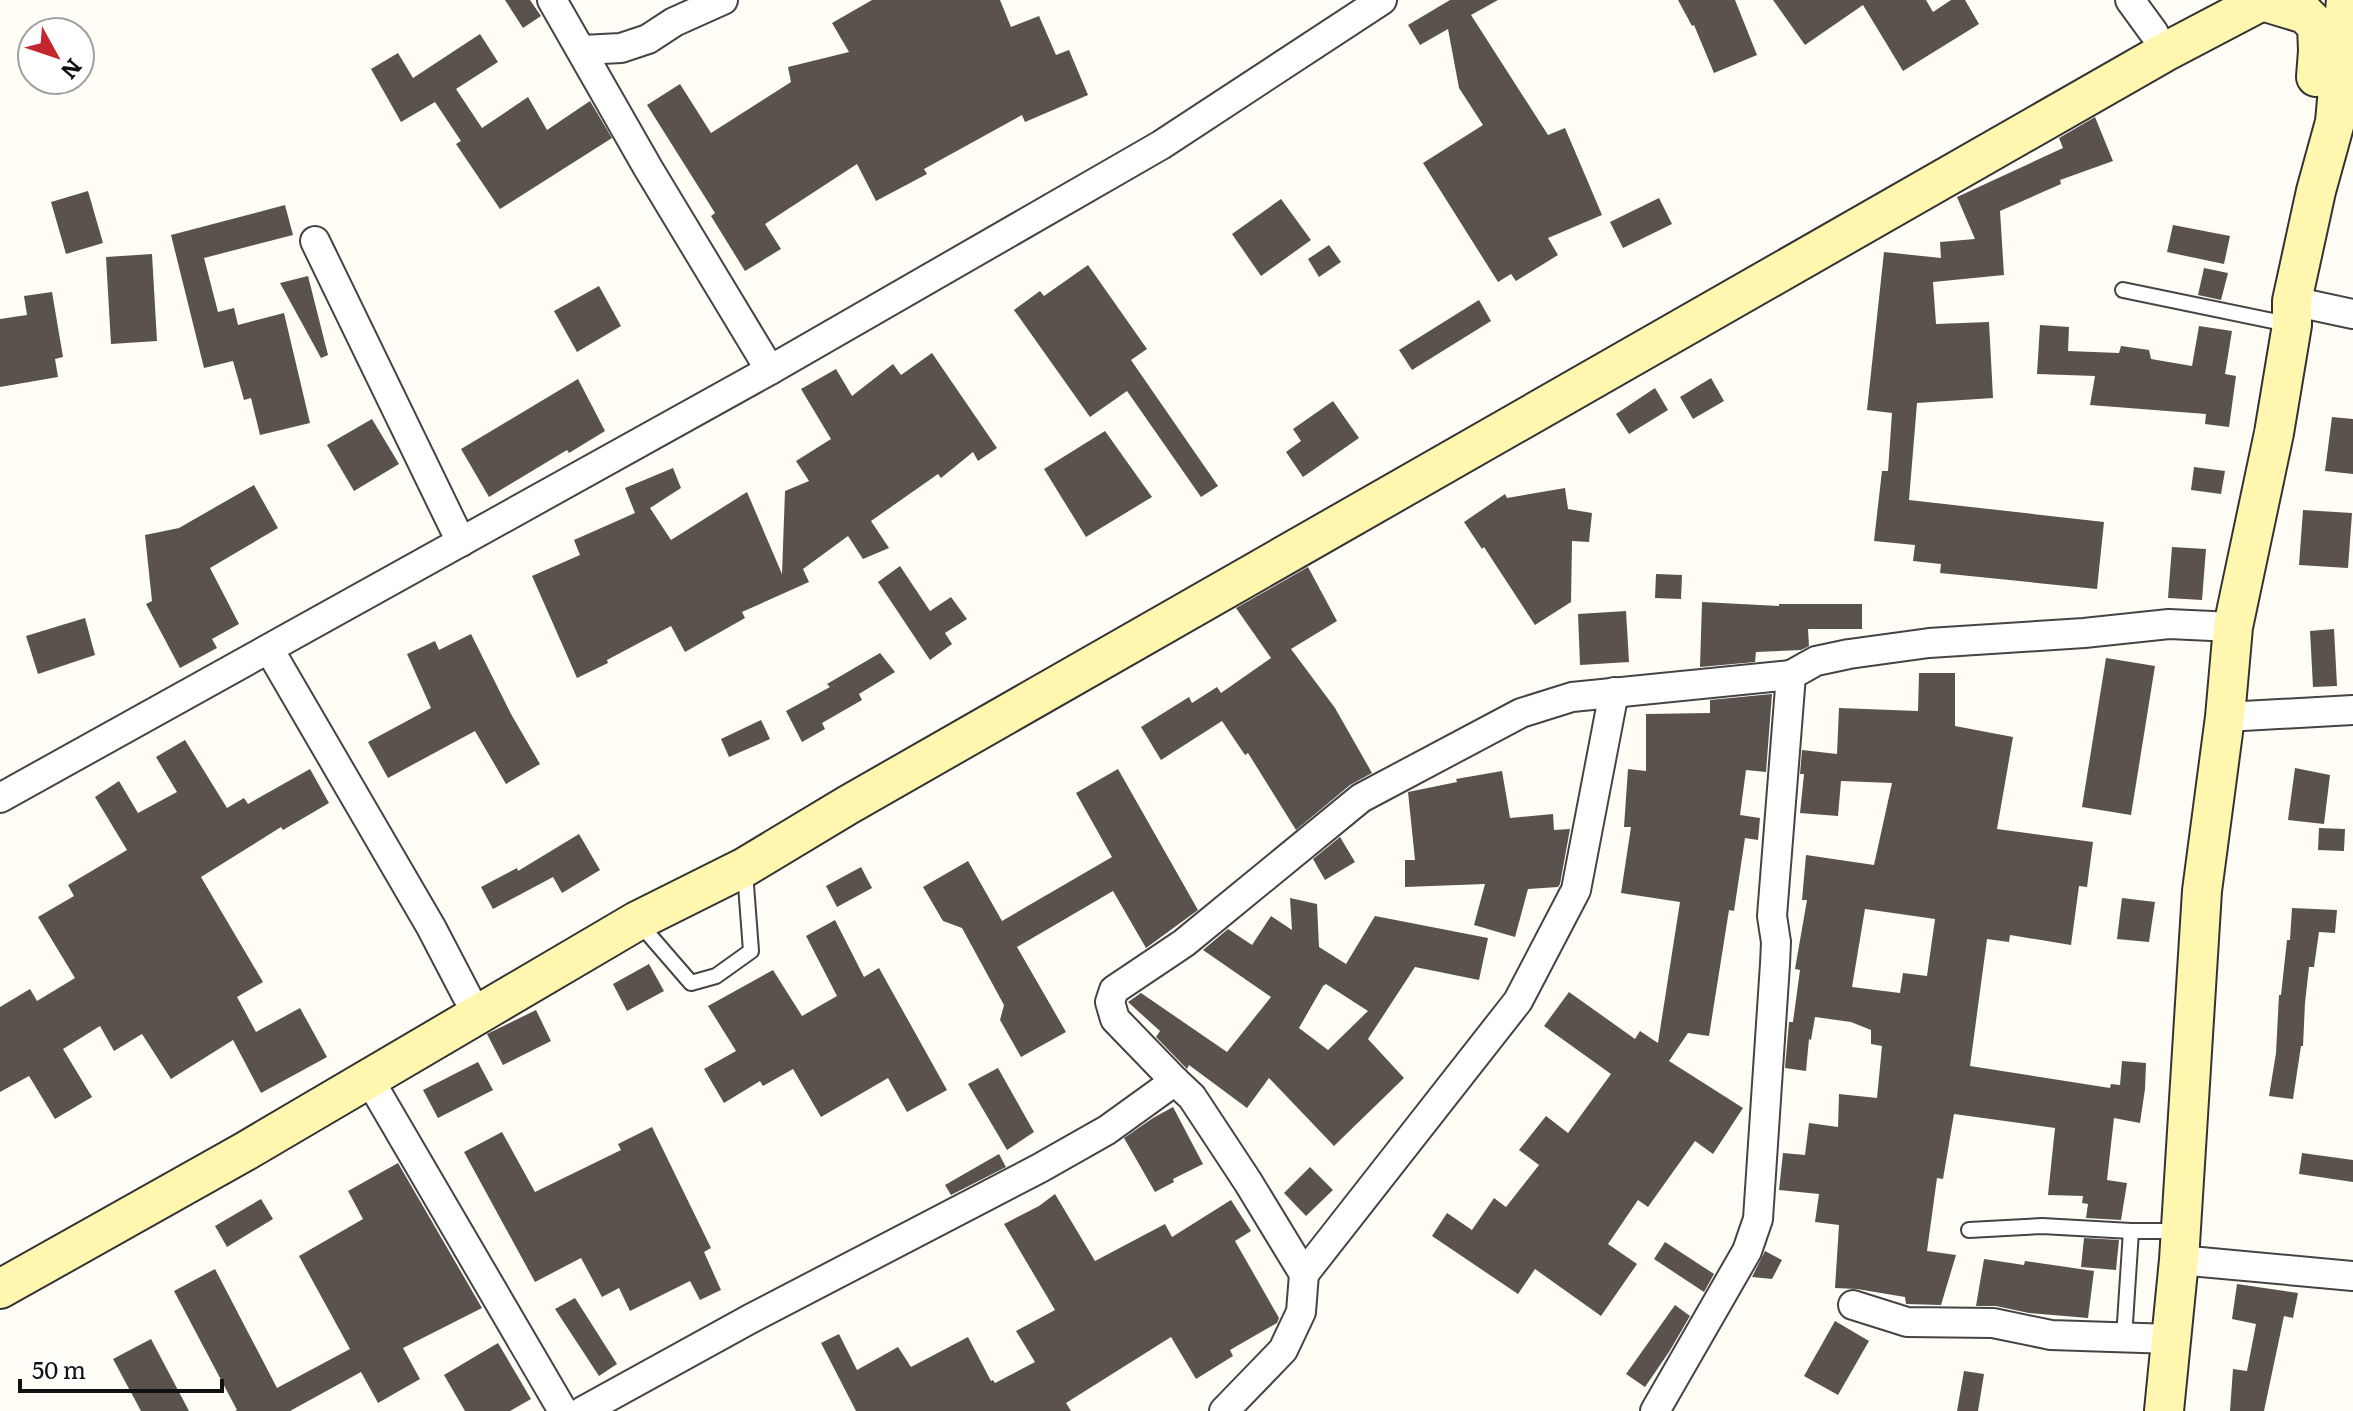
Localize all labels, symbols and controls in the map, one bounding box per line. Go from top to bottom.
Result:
north arrow [16,16,96,96]
text: N [54,52,91,87]
scale bar [20,1343,222,1393]
text: 50 m [32,1351,86,1386]

